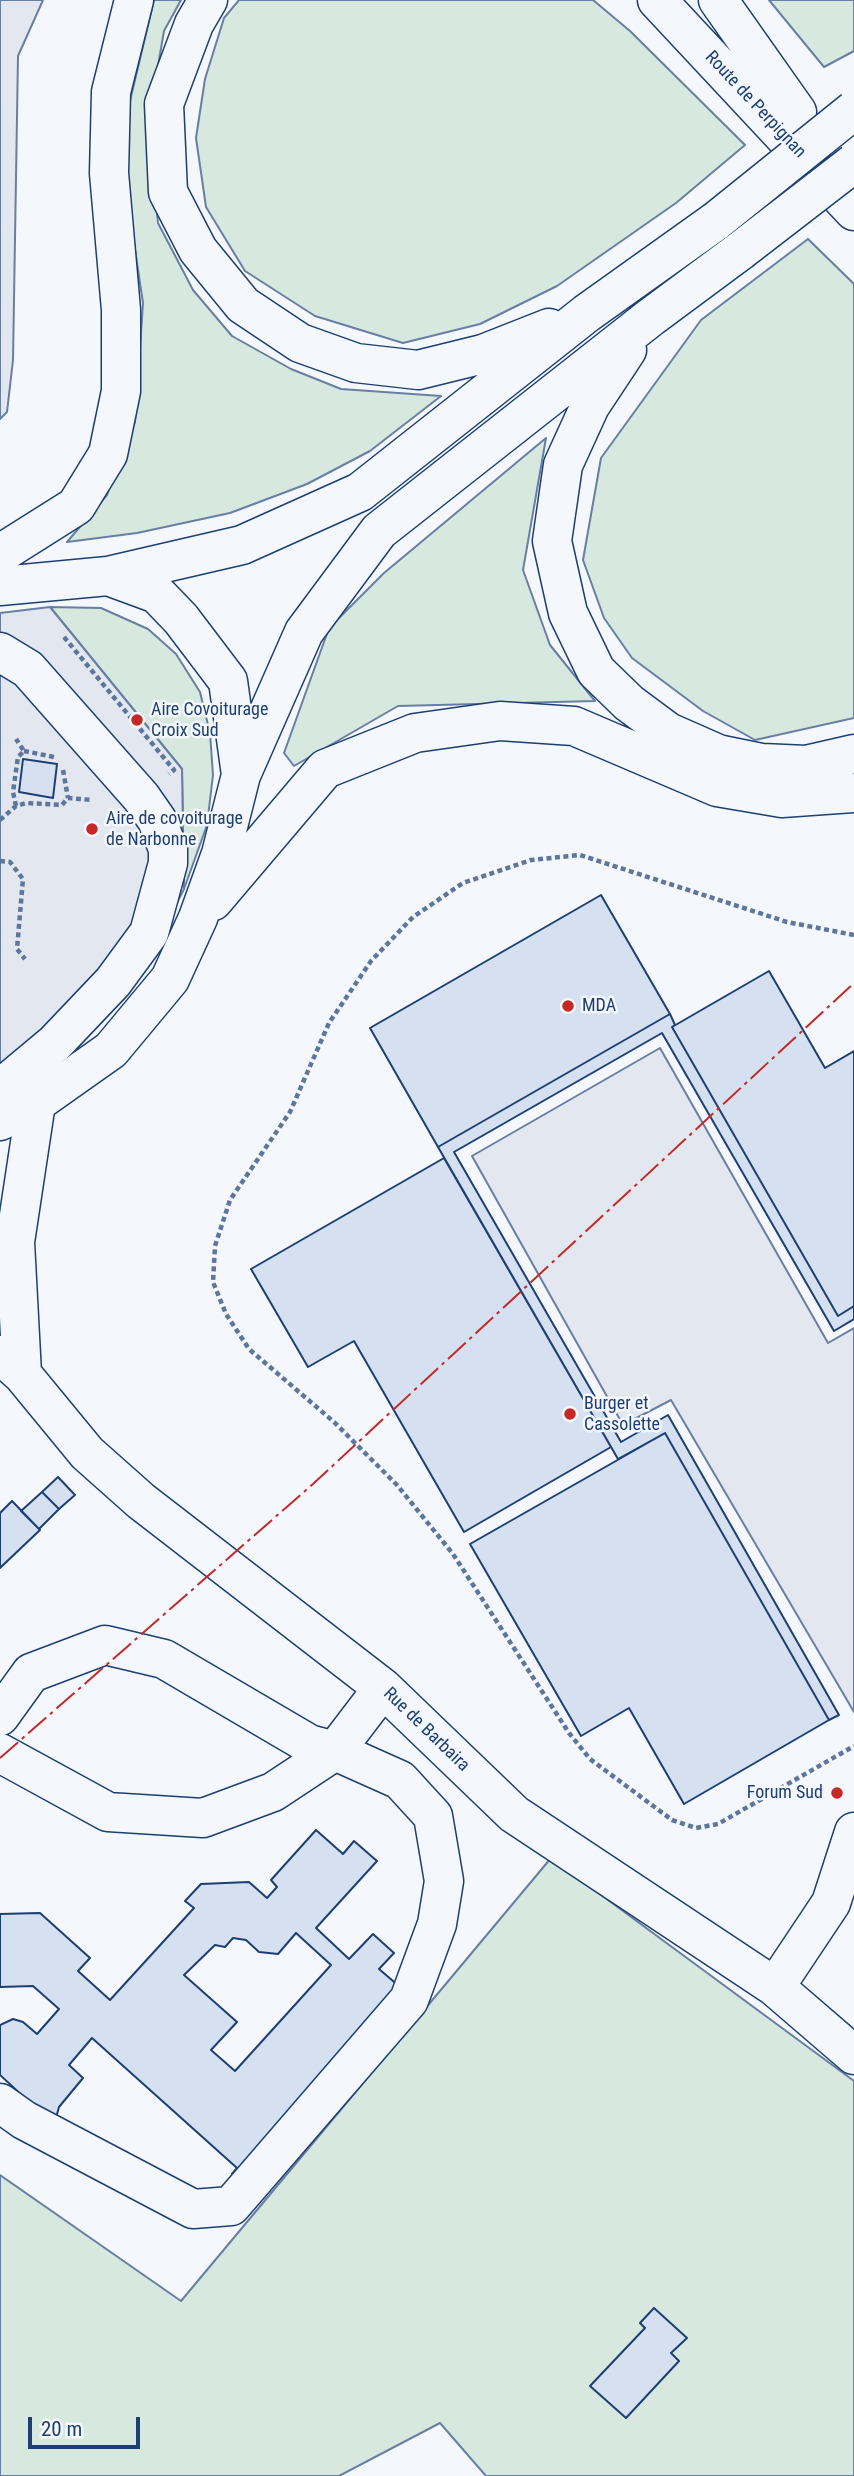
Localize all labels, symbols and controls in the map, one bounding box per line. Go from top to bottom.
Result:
street label: Route de Perpignan [700,47,810,163]
place label: Aire Covoiturage Croix Sud [151,699,268,742]
marker: Aire Covoiturage Croix Sud [129,712,145,728]
place label: Aire de covoiturage de Narbonne [106,808,243,850]
marker: Aire de covoiturage de Narbonne [84,821,100,837]
place label: MDA [582,995,616,1017]
marker: MDA [560,998,576,1014]
place label: Burger et Cassolette [584,1393,660,1436]
marker: Burger et Cassolette [562,1406,578,1422]
street label: Rue de Barbaira [378,1683,474,1777]
place label: Forum Sud [747,1782,823,1804]
marker: Forum Sud [829,1785,845,1801]
scale bar [32,2402,144,2446]
text: 20 m [41,2417,82,2441]

